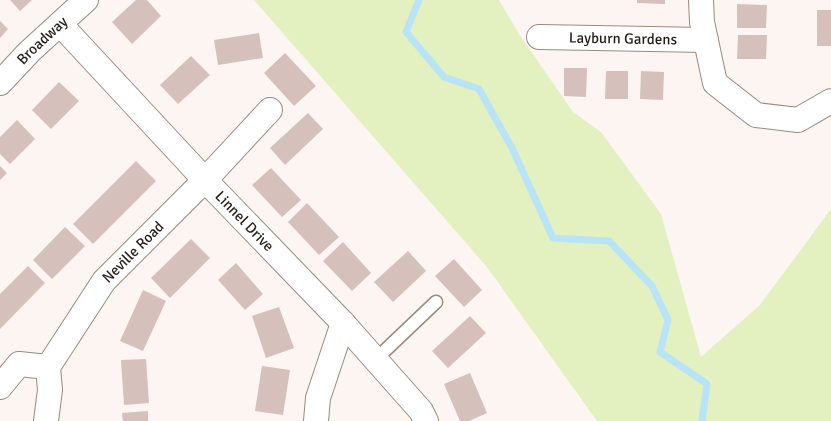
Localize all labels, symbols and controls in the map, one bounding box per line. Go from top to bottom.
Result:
street label: Broadway [13,12,71,68]
street label: Layburn Gardens [569,29,678,48]
street label: Linnel Drive [211,187,278,255]
street label: Neville Road [98,217,168,287]

